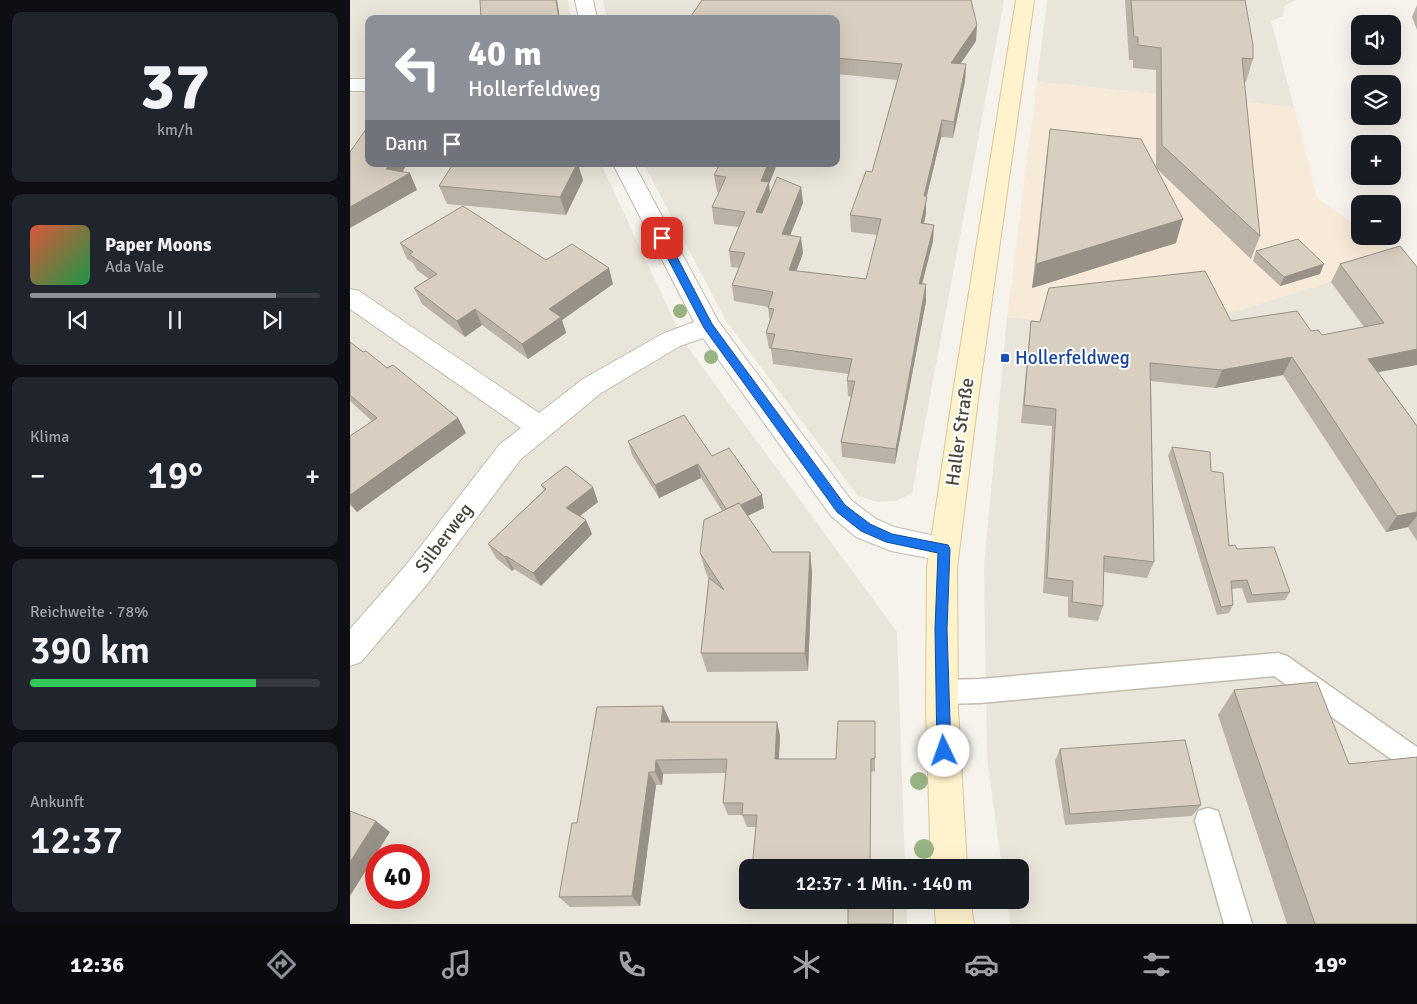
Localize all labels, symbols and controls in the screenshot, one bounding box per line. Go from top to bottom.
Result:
map controls [1351,15,1401,245]
button: sound [1351,15,1401,65]
text: 40 m [468,32,542,75]
icon: left [385,35,450,100]
text: 37 [140,47,210,127]
text: Hollerfeldweg [468,75,601,102]
button: layers [1351,75,1401,125]
text: km/h [157,120,193,140]
icon: arrive [438,130,466,158]
text: Dann [385,132,428,156]
button: + [1351,135,1401,185]
button: − [1351,195,1401,245]
pin [641,217,683,259]
icon: arrive [648,224,676,252]
text: Paper Moons [105,233,211,257]
text: Ada Vale [105,257,164,277]
icon: previous [64,306,92,334]
icon: pause [161,306,189,334]
icon: next [258,306,286,334]
place label: Hollerfeldweg [1015,346,1130,370]
marker: Hollerfeldweg [999,352,1011,364]
street label: Haller Straße [941,376,979,488]
text: Klima [30,427,69,447]
text: 19° [147,452,203,499]
text: − [30,459,45,493]
text: + [305,459,320,493]
street label: Silberweg [410,498,478,578]
text: Reichweite · 78% [30,602,149,622]
text: 390 km [30,627,150,674]
position arrow [917,724,969,776]
text: Ankunft [30,792,84,812]
text: 12:37 [30,817,123,864]
speed limit sign: 40 [365,844,430,909]
text: 12:37 · 1 Min. · 140 m [796,872,972,896]
icon: directions [264,947,299,982]
icon: music [439,947,474,982]
icon: phone [614,947,649,982]
icon: climate [789,947,824,982]
icon: car [964,947,999,982]
icon: filters [1139,947,1174,982]
text: 12:36 [70,951,124,978]
text: 19° [1314,951,1347,978]

